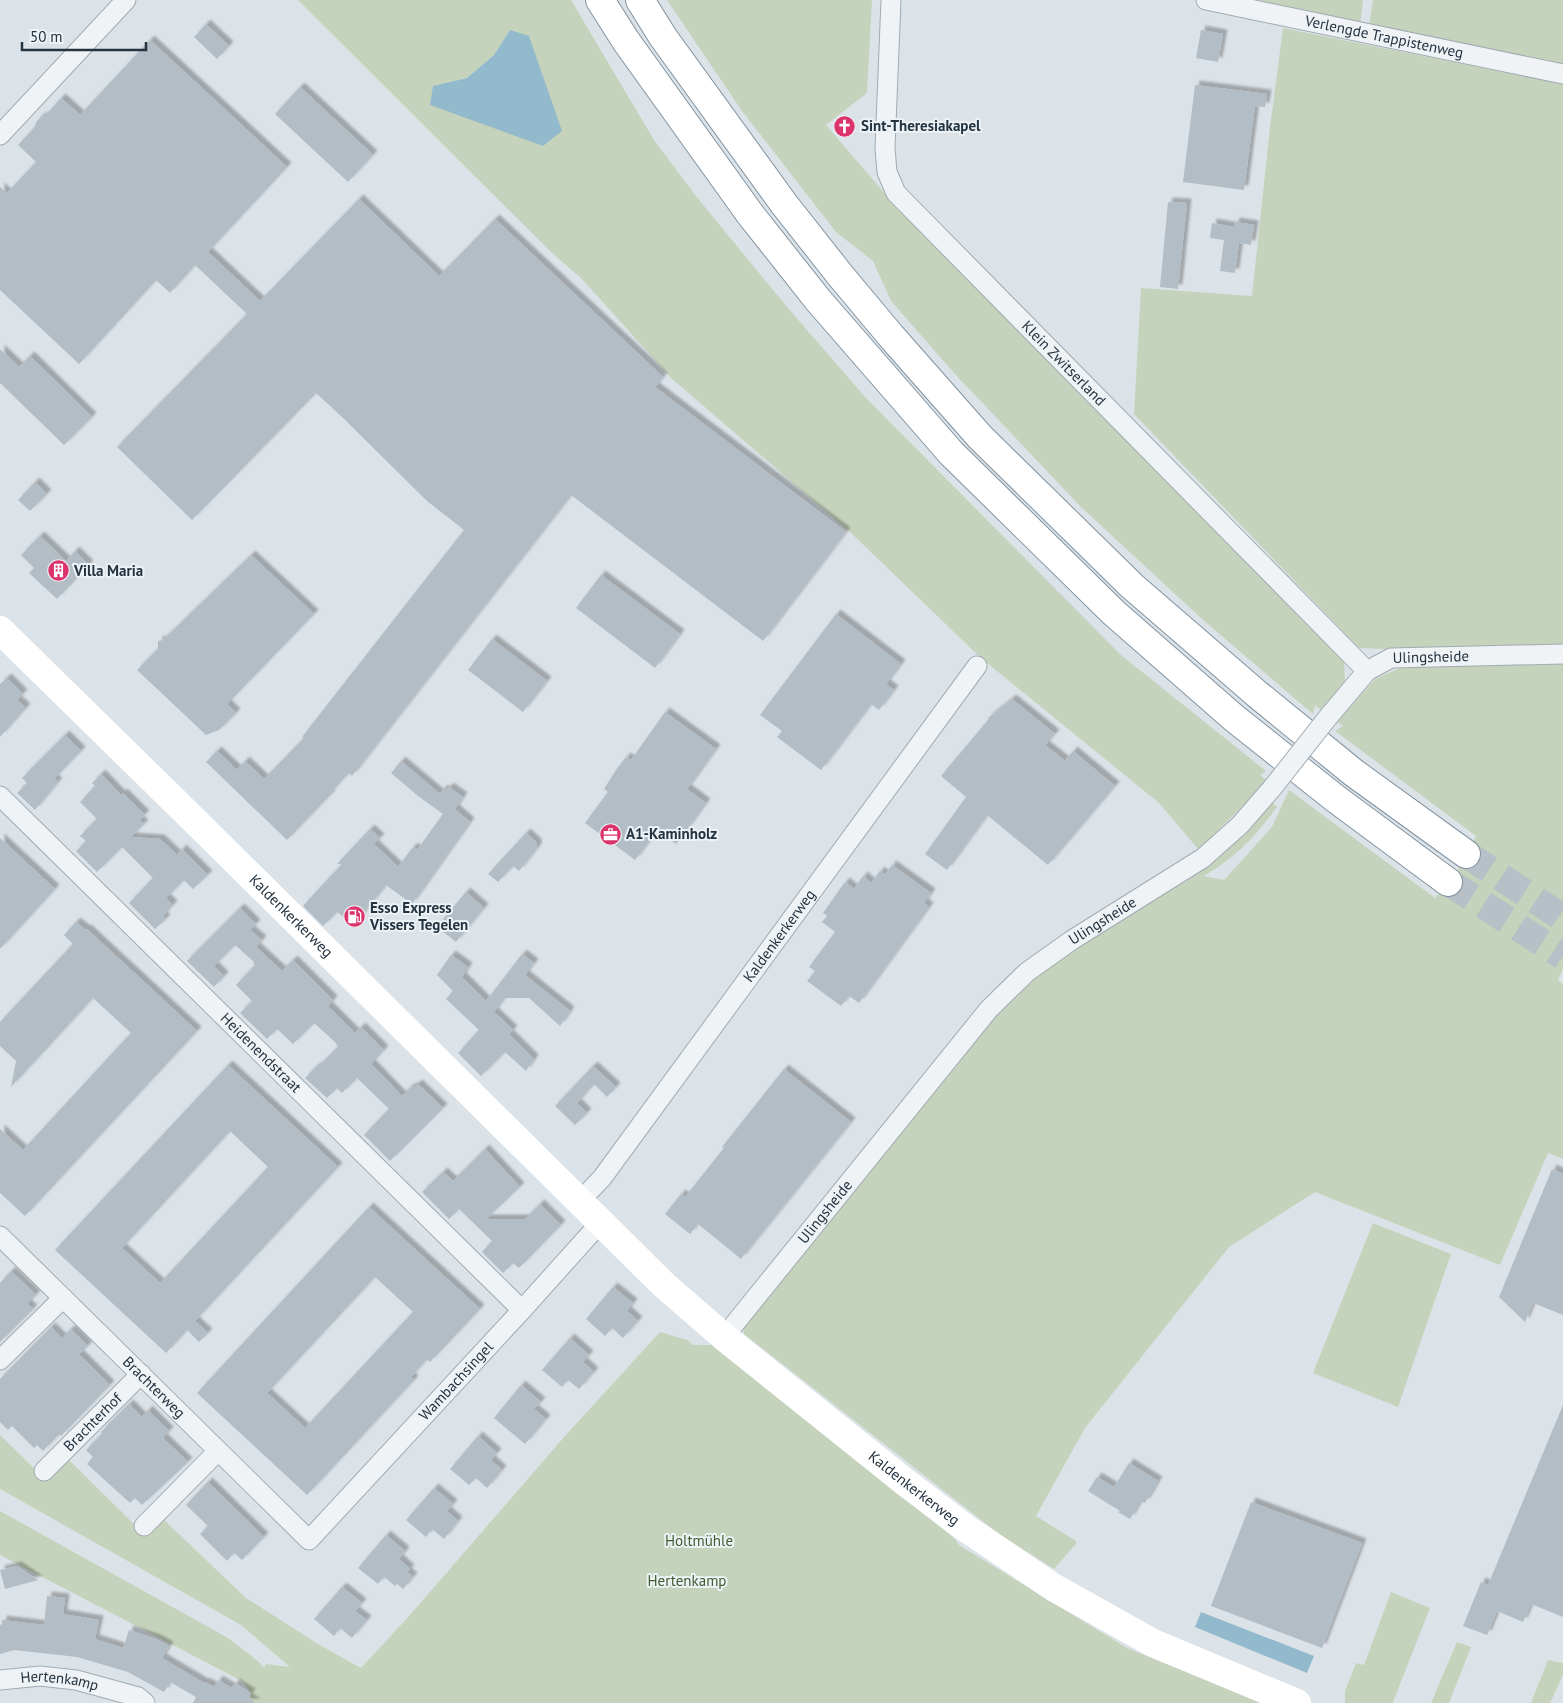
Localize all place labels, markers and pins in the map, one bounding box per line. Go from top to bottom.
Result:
church icon: Sint-Theresiakapel [833,114,857,138]
place label: Sint-Theresiakapel [861,116,981,135]
building icon: Villa Maria [46,559,70,583]
place label: Villa Maria [73,561,143,580]
office icon: A1-Kaminholz [598,822,622,846]
place label: A1-Kaminholz [626,824,717,843]
place label: Esso Express Vissers Tegelen [369,898,468,934]
fuel station icon: Esso Express Vissers Tegelen [342,905,366,929]

